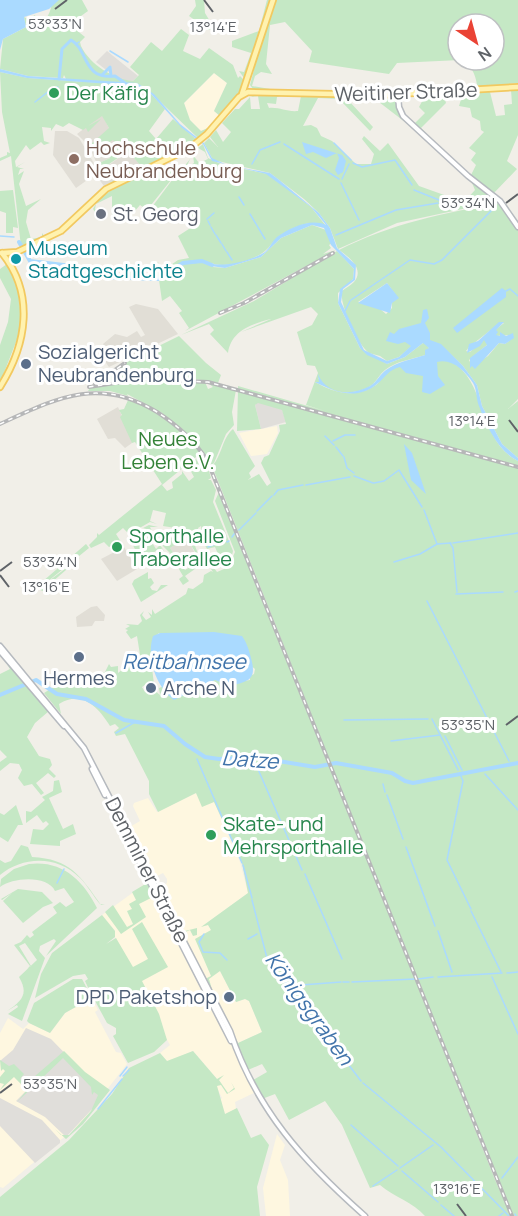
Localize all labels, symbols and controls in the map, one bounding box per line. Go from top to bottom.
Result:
north arrow [446,12,506,72]
text: 53°33'N [28,13,82,34]
text: 13°14'E [190,16,236,37]
text: N [474,42,496,66]
street label: Weitiner Straße [334,76,478,107]
place label: Der Käfig [66,79,149,106]
marker: Der Käfig [47,86,61,100]
place label: Hochschule Neubrandenburg [86,134,242,184]
marker: Hochschule Neubrandenburg [67,152,81,166]
text: 53°34'N [441,192,495,213]
place label: St. Georg [113,200,199,227]
marker: St. Georg [94,207,108,221]
place label: Museum Stadtgeschichte [28,234,183,284]
marker: Museum Stadtgeschichte [9,252,23,266]
place label: Sozialgericht Neubrandenburg [38,338,194,388]
marker: Sozialgericht Neubrandenburg [19,357,33,371]
text: 13°14'E [449,410,495,431]
park label: Neues Leben e.V. [121,425,215,475]
place label: Sporthalle Traberallee [129,522,232,572]
marker: Sporthalle Traberallee [110,540,124,554]
text: 53°34'N [23,551,77,572]
text: 13°16'E [22,576,70,597]
water label: Reitbahnsee [122,647,247,675]
marker: Hermes [72,650,86,664]
place label: Hermes [43,664,115,691]
place label: Arche N [163,674,235,701]
marker: Arche N [144,681,158,695]
text: 53°35'N [441,714,495,735]
water label: Datze [221,743,281,775]
street label: Demminer Straße [99,792,196,947]
place label: Skate- und Mehrsporthalle [223,810,364,860]
marker: Skate- und Mehrsporthalle [204,828,218,842]
water label: Königsgraben [259,946,361,1072]
place label: DPD Paketshop [76,983,217,1010]
marker: DPD Paketshop [222,990,236,1004]
text: 53°35'N [23,1073,77,1094]
text: 13°16'E [433,1178,481,1199]

